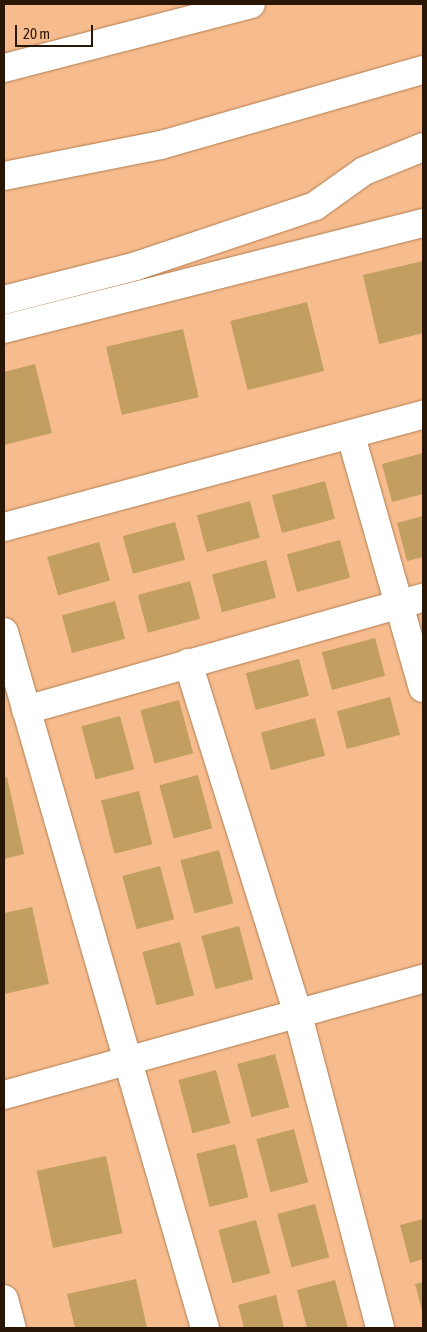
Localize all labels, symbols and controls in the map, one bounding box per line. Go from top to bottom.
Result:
scale bar [18,15,95,47]
text: 20 m [23,25,50,42]

